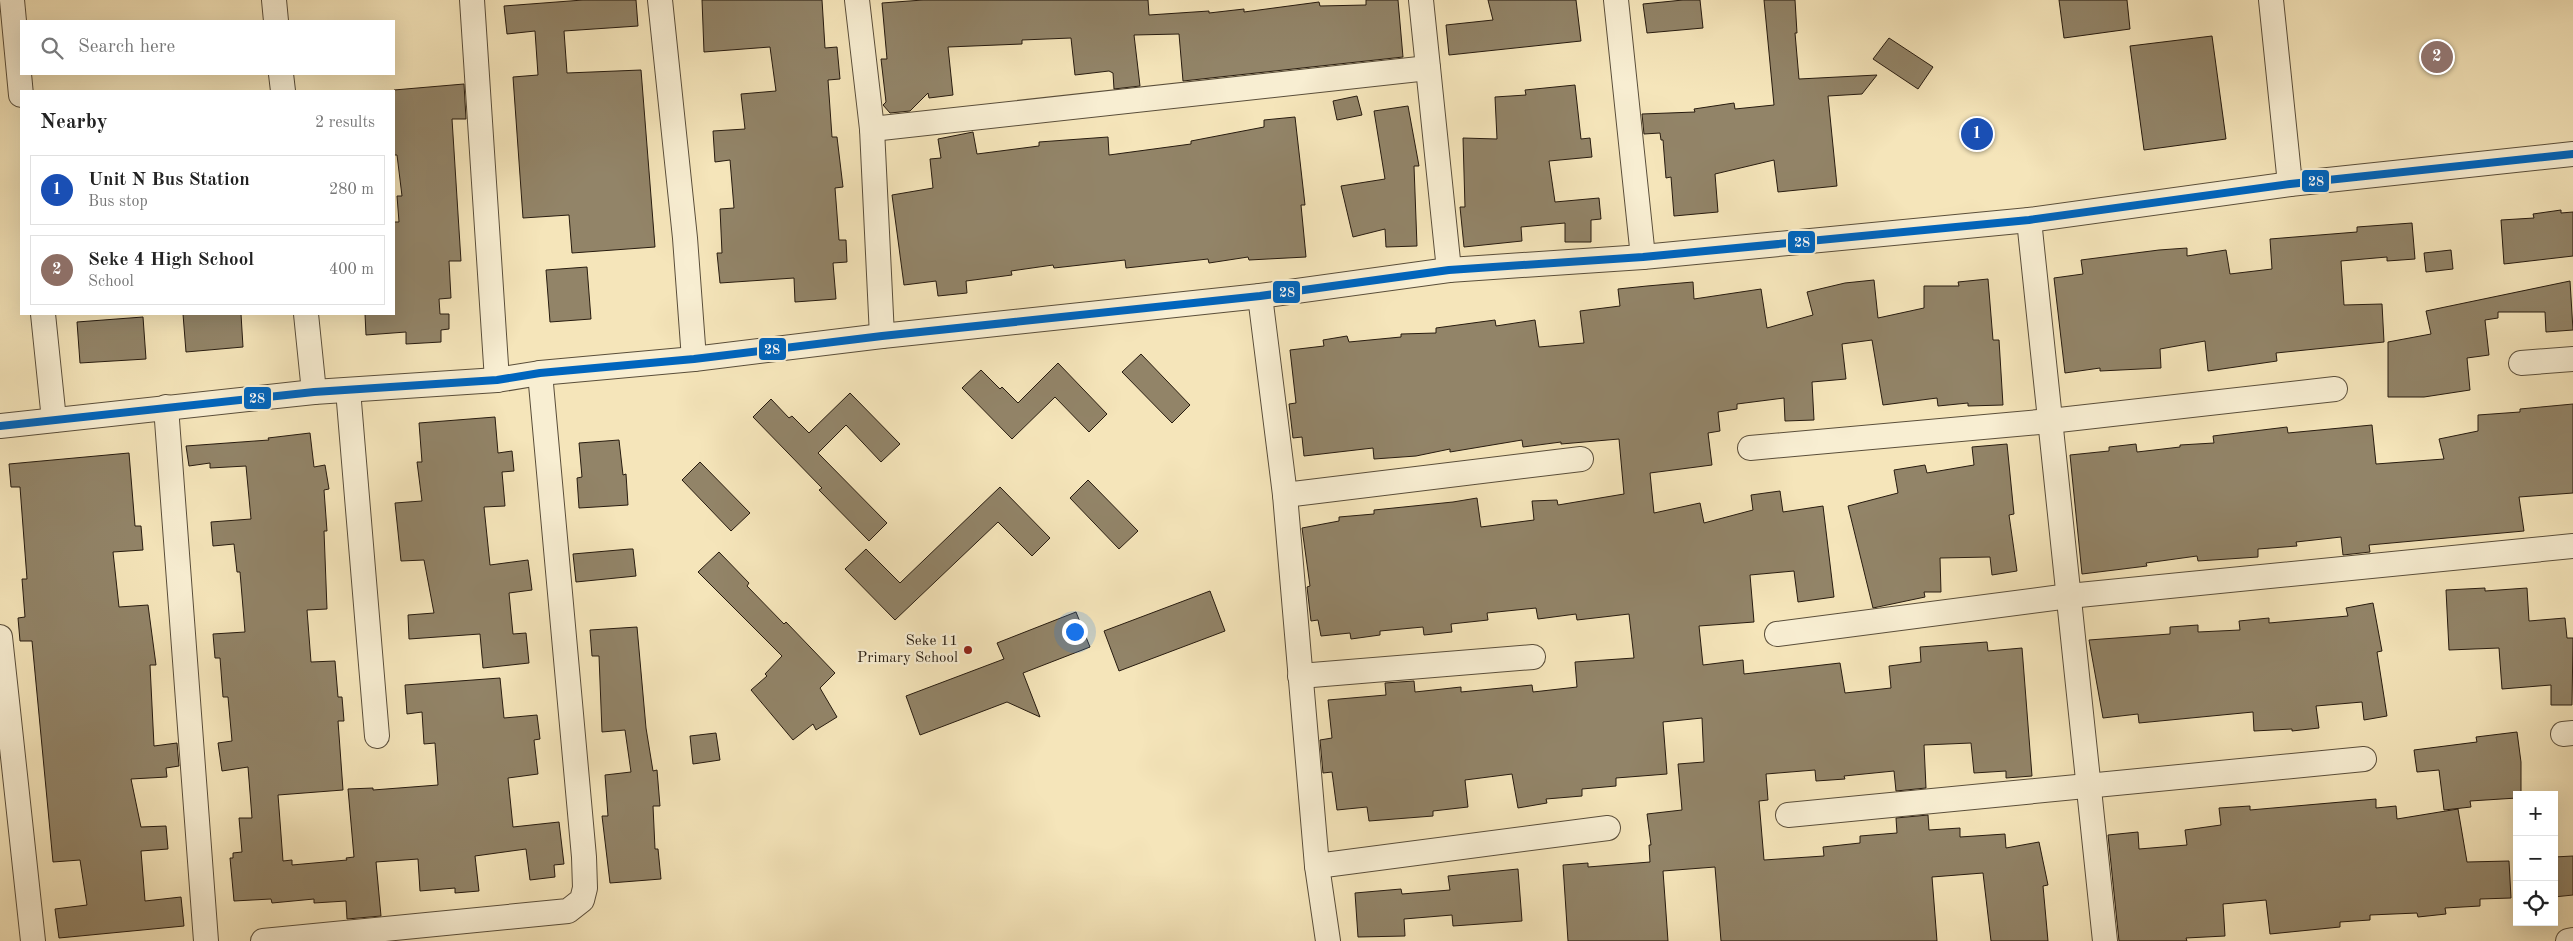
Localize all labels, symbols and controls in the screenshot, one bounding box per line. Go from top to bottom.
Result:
search box [20,20,395,75]
icon: search [38,34,66,62]
text: Search here [78,38,175,57]
pin: 2 [2421,38,2453,76]
text: Nearby [40,112,108,133]
text: 2 results [315,115,375,131]
pin: 1 [1961,115,1993,153]
line badge: 28 [2301,169,2330,193]
text: Unit N Bus Station [88,171,250,190]
text: 28 [2308,175,2324,189]
text: 1 [52,182,62,198]
text: 280 m [329,182,374,198]
text: Bus stop [88,194,148,210]
line badge: 28 [1787,230,1816,254]
text: 28 [1794,236,1810,250]
text: Seke 4 High School [88,251,254,270]
text: 2 [52,262,62,278]
text: 400 m [329,262,374,278]
text: School [88,274,134,290]
line badge: 28 [1272,280,1301,304]
text: 28 [1279,286,1295,300]
line badge: 28 [758,337,787,361]
text: 28 [764,343,780,357]
line badge: 28 [243,386,272,410]
text: 28 [249,392,265,406]
your location [1062,619,1088,645]
place label: Seke 11 Primary School [857,634,958,666]
marker: Seke 11 Primary School [962,644,974,656]
map controls [2513,791,2558,926]
button: + [2513,791,2558,836]
button: − [2513,836,2558,881]
button: locate [2513,881,2558,926]

